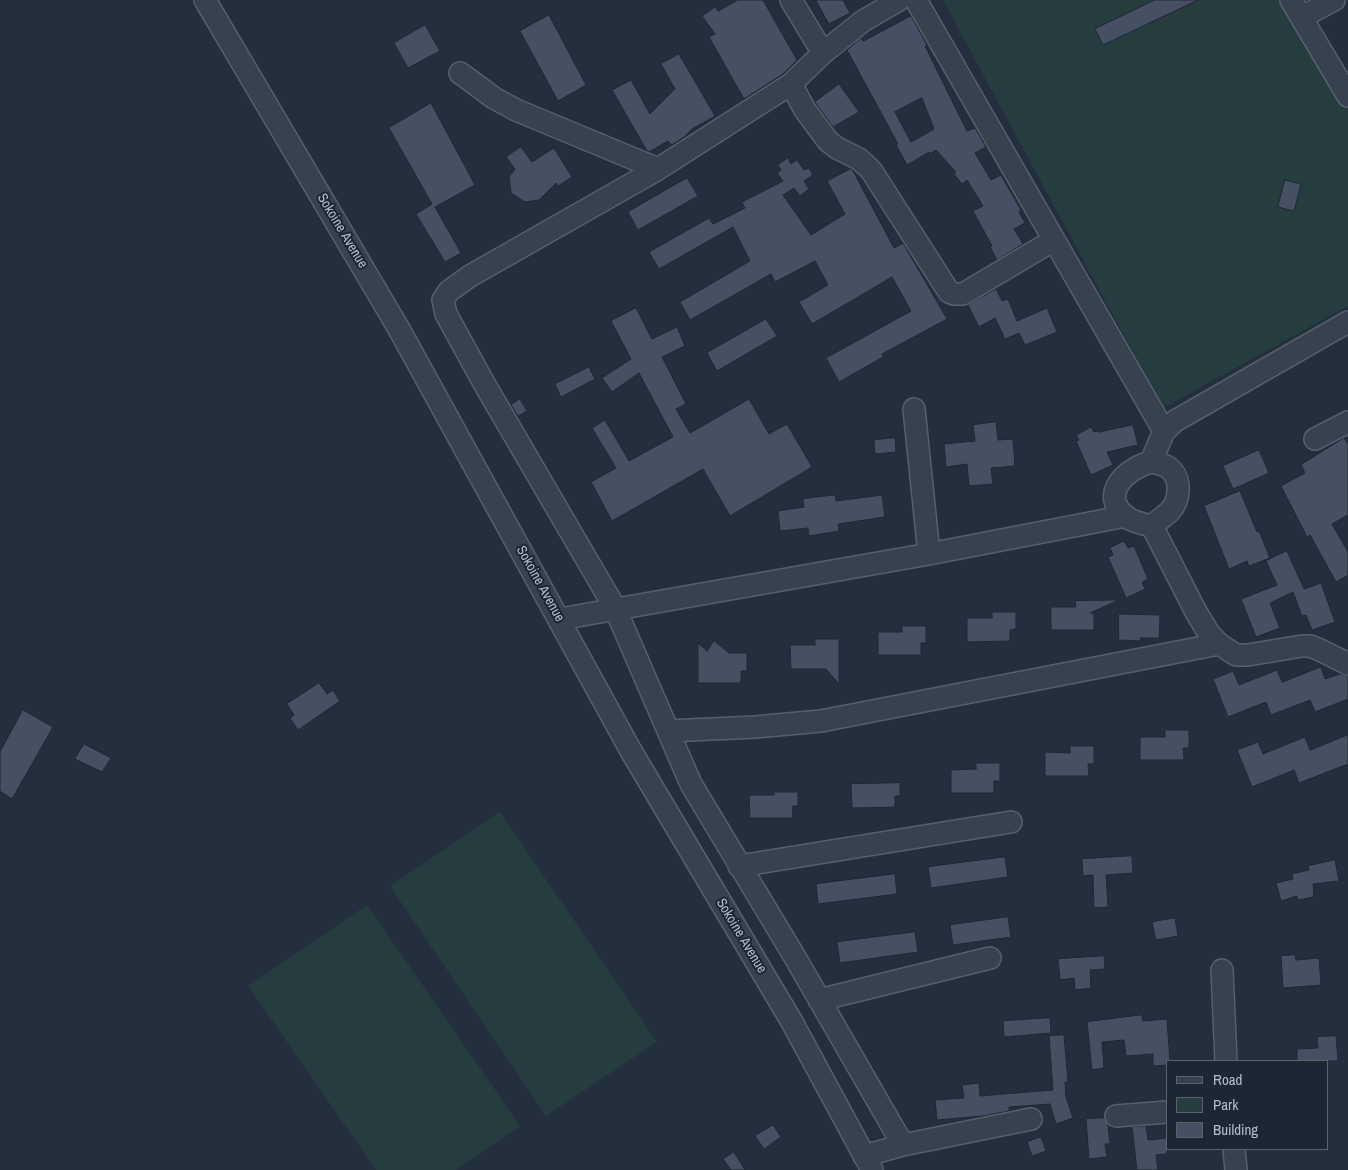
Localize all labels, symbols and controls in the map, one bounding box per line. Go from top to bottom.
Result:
street label: Sokoine Avenue [313,191,371,271]
street label: Sokoine Avenue [512,543,568,625]
street label: Sokoine Avenue [712,896,770,976]
legend [1166,1060,1328,1150]
text: Road [1213,1069,1242,1090]
text: Park [1213,1094,1238,1115]
text: Building [1213,1119,1258,1140]

